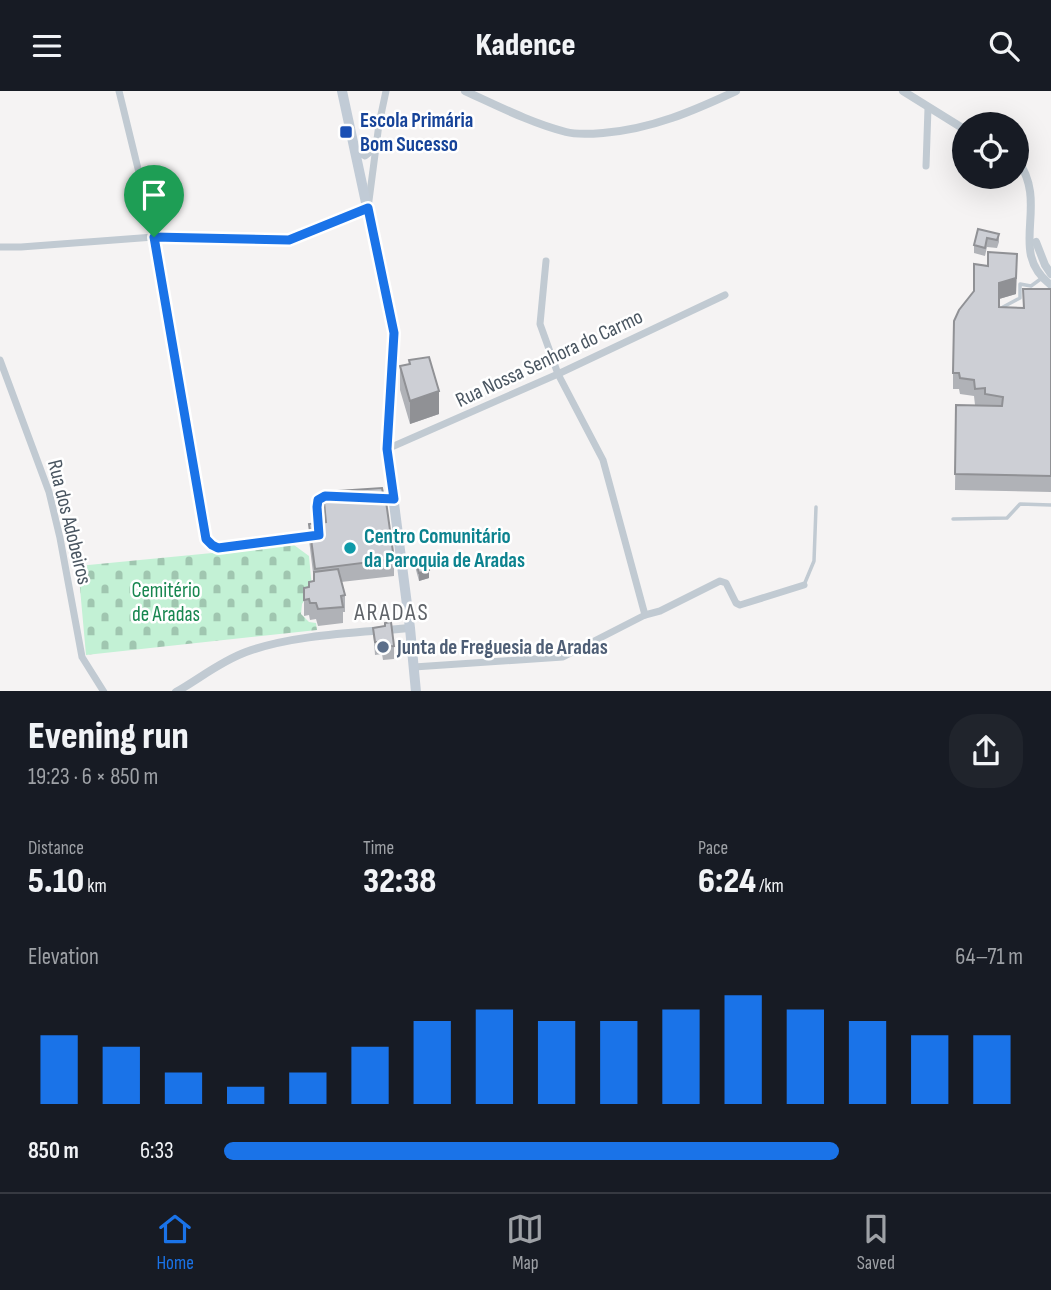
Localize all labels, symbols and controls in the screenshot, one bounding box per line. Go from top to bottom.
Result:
text: Kadence [476,26,576,65]
icon: menu [28,27,66,65]
icon: search [985,27,1023,65]
place label: Escola Primária Bom Sucesso [360,108,473,157]
map controls [952,112,1029,189]
button: locate [952,112,1029,189]
marker: Escola Primária Bom Sucesso [338,124,354,140]
pin [124,165,184,237]
icon: arrive [135,176,173,214]
street label: Rua Nossa Senhora do Carmo [452,304,647,413]
street label: Rua dos Adobeiros [42,457,97,587]
place label: Centro Comunitário da Paroquia de Aradas [364,524,525,573]
marker: Centro Comunitário da Paroquia de Aradas [342,540,358,556]
park label: Cemitério de Aradas [131,578,201,627]
district label: ARADAS [353,598,430,627]
place label: Junta de Freguesia de Aradas [396,635,608,660]
marker: Junta de Freguesia de Aradas [375,639,391,655]
text: Evening run [28,714,189,759]
button: share [949,714,1023,788]
text: 19:23 · 6 × 850 m [28,763,158,791]
text: Distance [28,837,84,860]
text: Time [363,837,394,860]
text: Pace [698,837,728,860]
text: 5.10 [28,860,84,903]
text: 32:38 [363,860,436,903]
text: 6:24 [698,860,756,903]
text: km [84,875,107,898]
text: /km [756,875,784,898]
text: Elevation [28,943,99,971]
text: 64–71 m [955,943,1023,971]
text: 850 m [28,1137,79,1165]
text: 6:33 [140,1137,174,1165]
tab: Home [156,1210,194,1275]
tab: Map [506,1210,544,1275]
tab: Saved [857,1210,895,1275]

